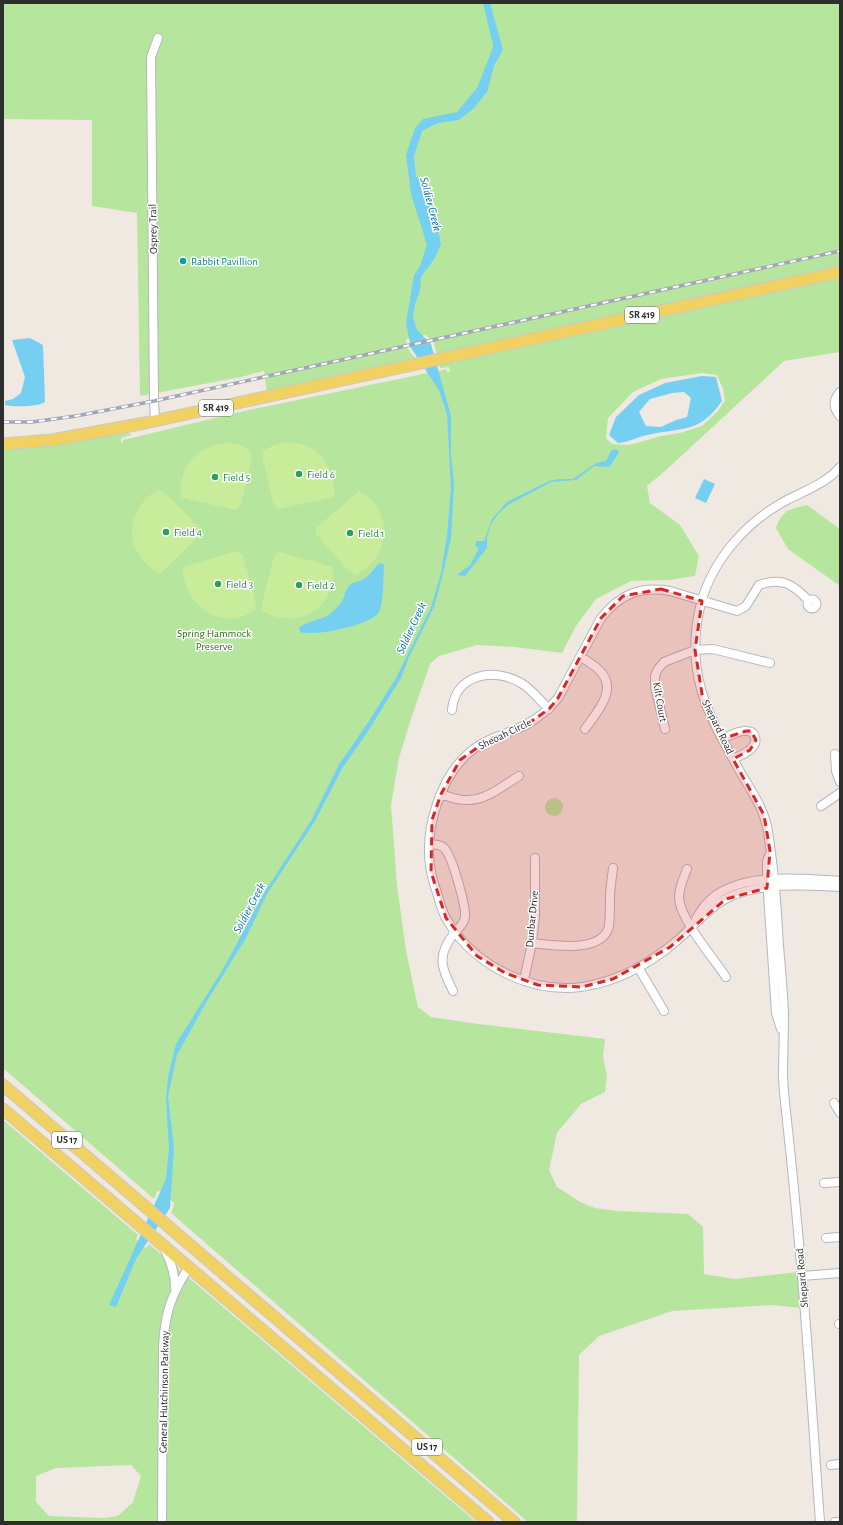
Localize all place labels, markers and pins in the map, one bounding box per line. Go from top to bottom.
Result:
marker: Rabbit Pavillion [178,256,188,266]
place label: Rabbit Pavillion [191,256,258,267]
marker: Field 6 [294,469,304,479]
place label: Field 6 [307,469,335,480]
marker: Field 5 [210,472,220,482]
place label: Field 5 [223,472,251,483]
marker: Field 4 [161,527,171,537]
place label: Field 4 [174,527,202,538]
marker: Field 1 [345,528,355,538]
place label: Field 1 [358,528,385,539]
marker: Field 3 [213,579,223,589]
place label: Field 3 [226,579,254,590]
marker: Field 2 [294,580,304,590]
place label: Field 2 [307,580,335,591]

